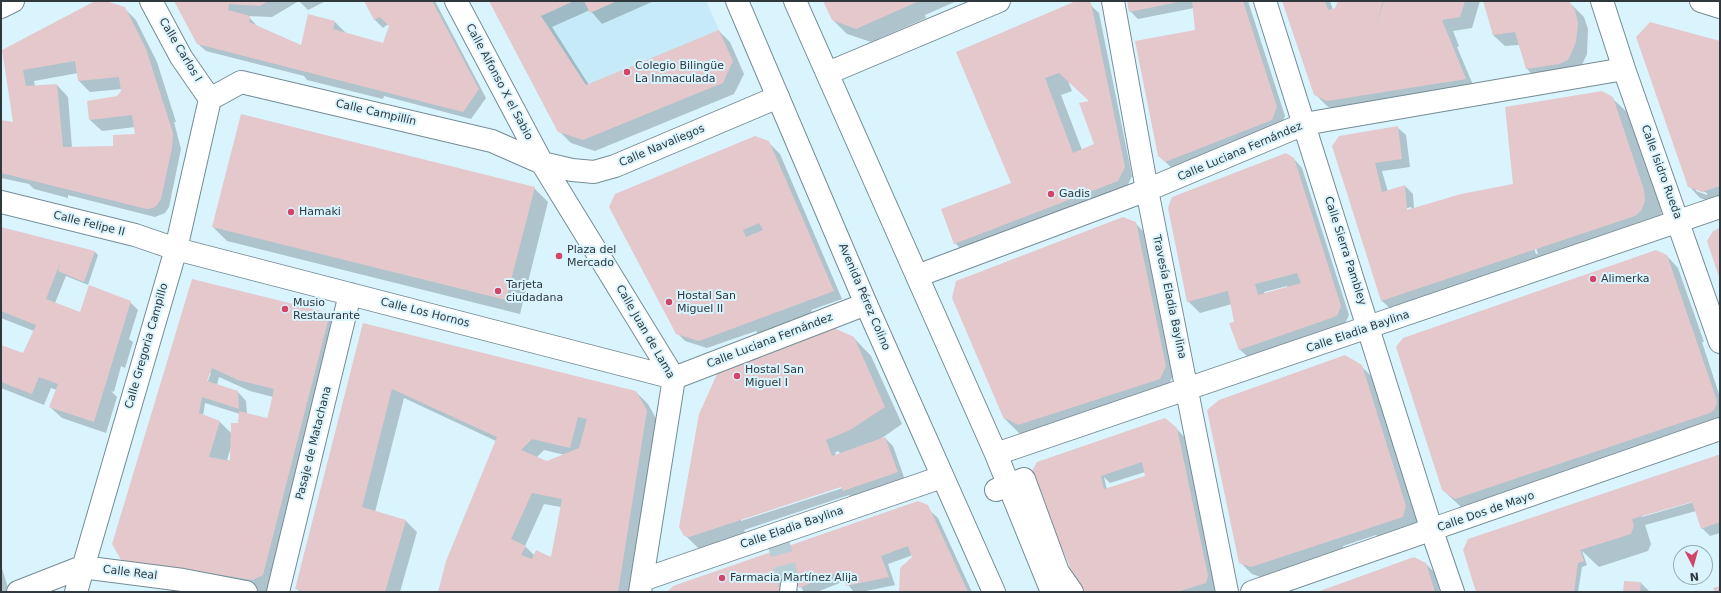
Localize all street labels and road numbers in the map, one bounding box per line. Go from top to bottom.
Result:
street label: Calle Carlos I [156,16,204,84]
street label: Calle Alfonso X el Sabio [463,22,535,142]
street label: Calle Campillín [335,97,417,129]
street label: Calle Luciana Fernández [1176,120,1304,184]
street label: Calle Navaliegos [617,122,707,170]
street label: Calle Isidro Rueda [1638,123,1684,221]
street label: Calle Sierra Pambley [1321,195,1369,307]
street label: Calle Felipe II [52,209,126,239]
street label: Travesía Eladia Baylina [1149,234,1189,360]
street label: Avenida Pérez Colino [835,242,893,352]
street label: Calle Gregoria Campillo [123,282,171,410]
street label: Calle Juan de Lama [613,283,677,381]
street label: Calle Los Hornos [379,296,471,330]
street label: Calle Eladia Baylina [1305,308,1411,356]
street label: Calle Luciana Fernández [705,311,835,371]
street label: Pasaje de Matachana [293,385,335,501]
street label: Calle Dos de Mayo [1436,489,1536,535]
street label: Calle Eladia Baylina [739,504,845,552]
street label: Calle Real [102,563,158,583]

